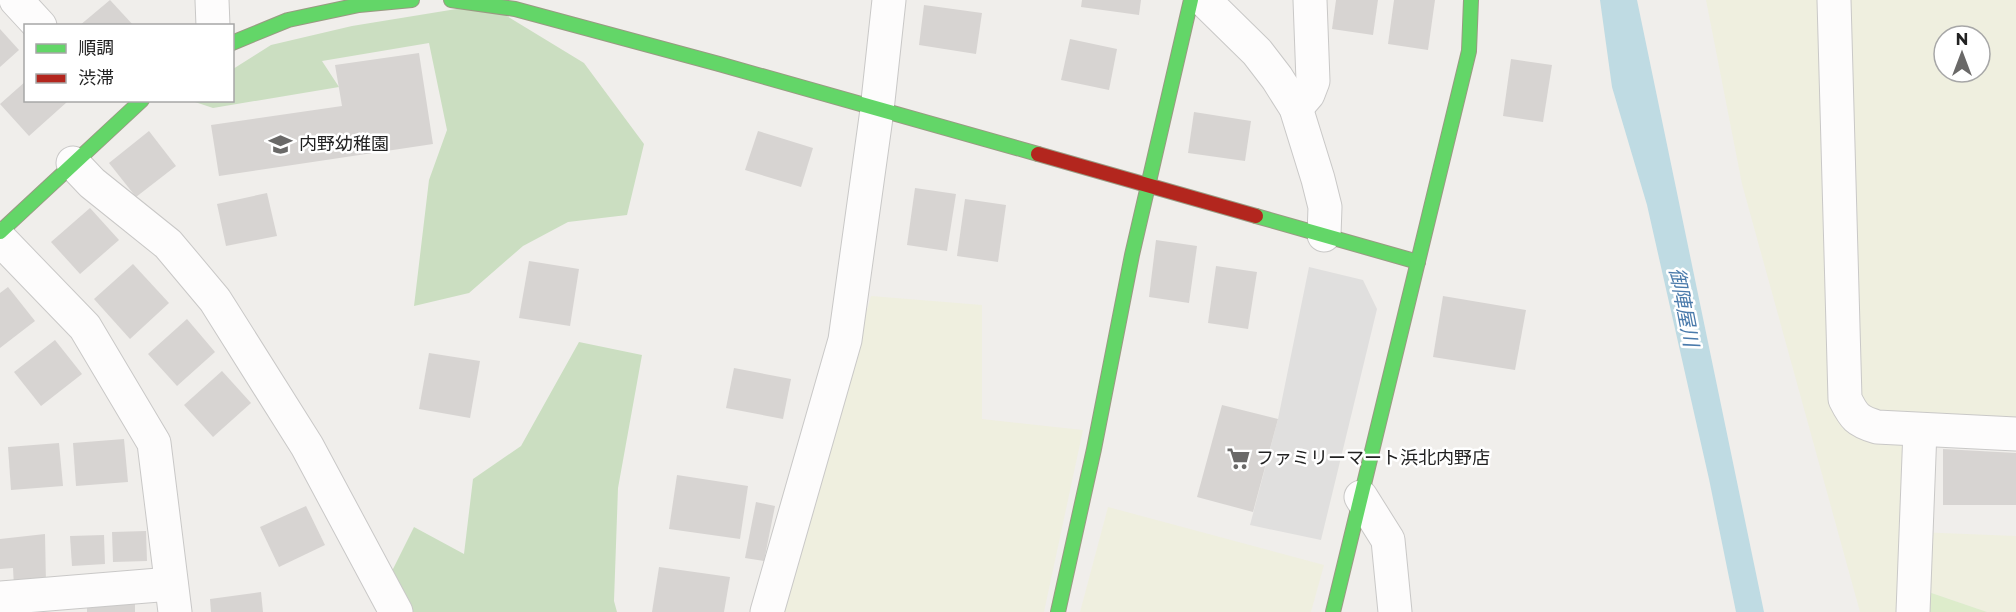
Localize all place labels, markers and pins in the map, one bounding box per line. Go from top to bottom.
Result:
school or university icon: 内野幼稚園 [268,131,294,157]
place label: 内野幼稚園 [299,133,389,155]
supermarket icon: ファミリーマート浜北内野店 [1225,445,1251,471]
place label: ファミリーマート浜北内野店 [1256,447,1490,469]

